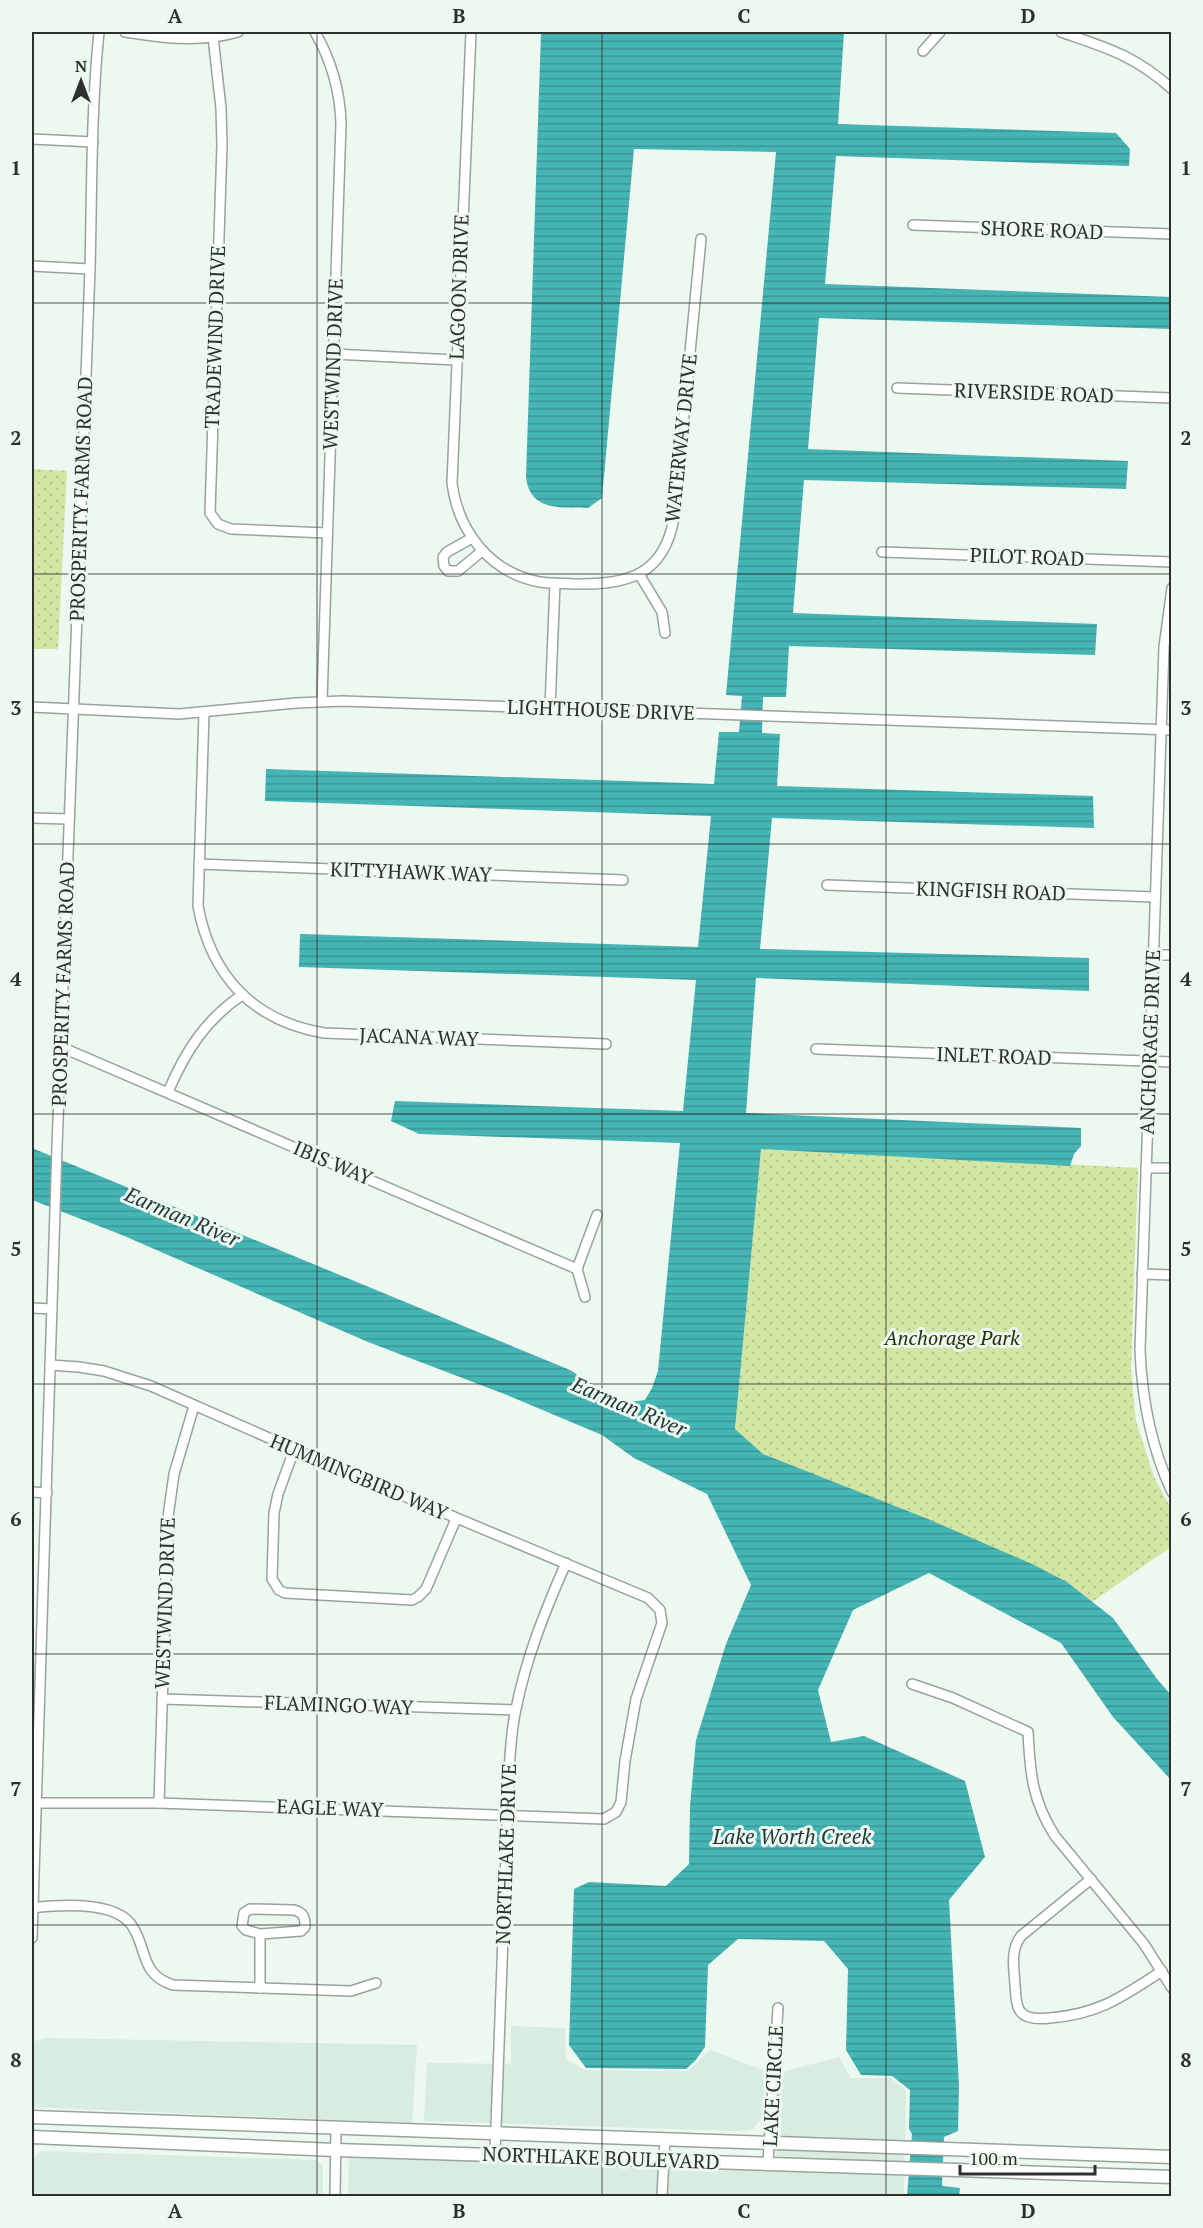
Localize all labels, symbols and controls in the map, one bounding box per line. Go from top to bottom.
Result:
text: A [168,2,183,29]
text: B [453,2,466,29]
text: C [737,2,751,29]
text: D [1021,2,1035,29]
north arrow [51,51,111,111]
text: N [75,55,87,77]
text: 1 [10,154,22,181]
text: 1 [1180,154,1192,181]
street label: LAGOON DRIVE [442,214,475,360]
street label: SHORE ROAD [980,214,1104,245]
street label: TRADEWIND DRIVE [198,245,231,429]
street label: WESTWIND DRIVE [316,278,349,450]
street label: WATERWAY DRIVE [658,352,703,524]
street label: PROSPERITY FARMS ROAD [63,376,98,622]
street label: RIVERSIDE ROAD [954,376,1114,409]
text: 2 [10,424,22,451]
text: 2 [1180,424,1192,451]
street label: PILOT ROAD [969,541,1085,572]
street label: LIGHTHOUSE DRIVE [507,693,695,726]
text: 3 [10,694,22,721]
text: 3 [1180,694,1192,721]
street label: KITTYHAWK WAY [330,855,493,888]
street label: PROSPERITY FARMS ROAD [45,861,80,1107]
street label: KINGFISH ROAD [916,874,1066,907]
street label: ANCHORAGE DRIVE [1133,949,1166,1135]
text: 4 [10,965,22,992]
text: 4 [1180,965,1192,992]
street label: JACANA WAY [359,1021,479,1052]
street label: INLET ROAD [936,1040,1052,1071]
street label: IBIS WAY [289,1134,377,1191]
water label: Earman River [120,1179,245,1253]
text: 5 [10,1235,22,1262]
text: 5 [1180,1235,1192,1262]
park label: Anchorage Park [883,1324,1020,1351]
water label: Earman River [567,1369,692,1443]
street label: HUMMINGBIRD WAY [266,1427,452,1526]
text: 6 [10,1505,22,1532]
text: 6 [1180,1505,1192,1532]
street label: WESTWIND DRIVE [148,1517,181,1689]
street label: FLAMINGO WAY [264,1688,414,1721]
street label: NORTHLAKE DRIVE [489,1763,522,1945]
text: 7 [10,1775,22,1802]
text: 7 [1180,1775,1192,1802]
street label: EAGLE WAY [276,1792,384,1823]
water label: Lake Worth Creek [712,1822,872,1850]
street label: LAKE CIRCLE [756,2025,789,2147]
text: 8 [10,2046,22,2073]
text: 8 [1180,2046,1192,2073]
scale bar [960,2138,1095,2176]
street label: NORTHLAKE BOULEVARD [482,2140,720,2175]
text: 100 m [969,2146,1018,2170]
text: A [168,2197,183,2224]
text: B [453,2197,466,2224]
text: C [737,2197,751,2224]
text: D [1021,2197,1035,2224]

